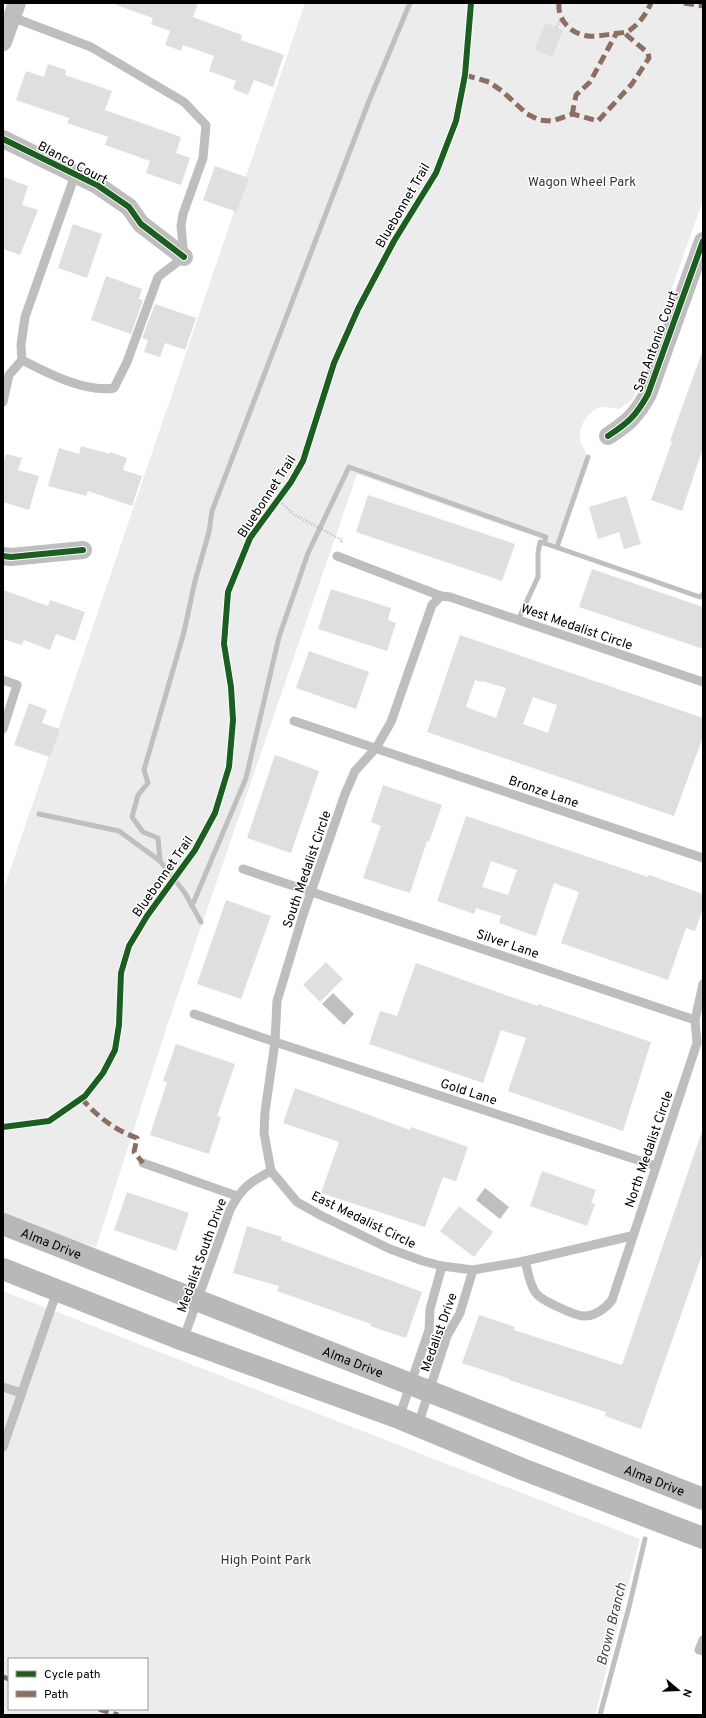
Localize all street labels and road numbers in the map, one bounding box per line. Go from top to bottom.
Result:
street label: Blanco Court [34,139,110,189]
street label: Bluebonnet Trail [373,161,434,251]
street label: San Antonio Court [631,289,683,395]
street label: Bluebonnet Trail [235,453,300,541]
street label: West Medalist Circle [518,601,634,655]
street label: Bronze Lane [506,773,580,812]
street label: South Medalist Circle [280,809,335,930]
street label: Bluebonnet Trail [130,834,197,921]
street label: Silver Lane [474,927,541,963]
street label: Gold Lane [438,1076,499,1110]
street label: North Medalist Circle [622,1089,677,1210]
street label: East Medalist Circle [308,1189,418,1253]
street label: Medalist South Drive [175,1196,231,1315]
street label: Alma Drive [18,1226,83,1264]
street label: Medalist Drive [418,1291,462,1375]
street label: Alma Drive [320,1344,385,1383]
street label: Alma Drive [621,1463,687,1501]

